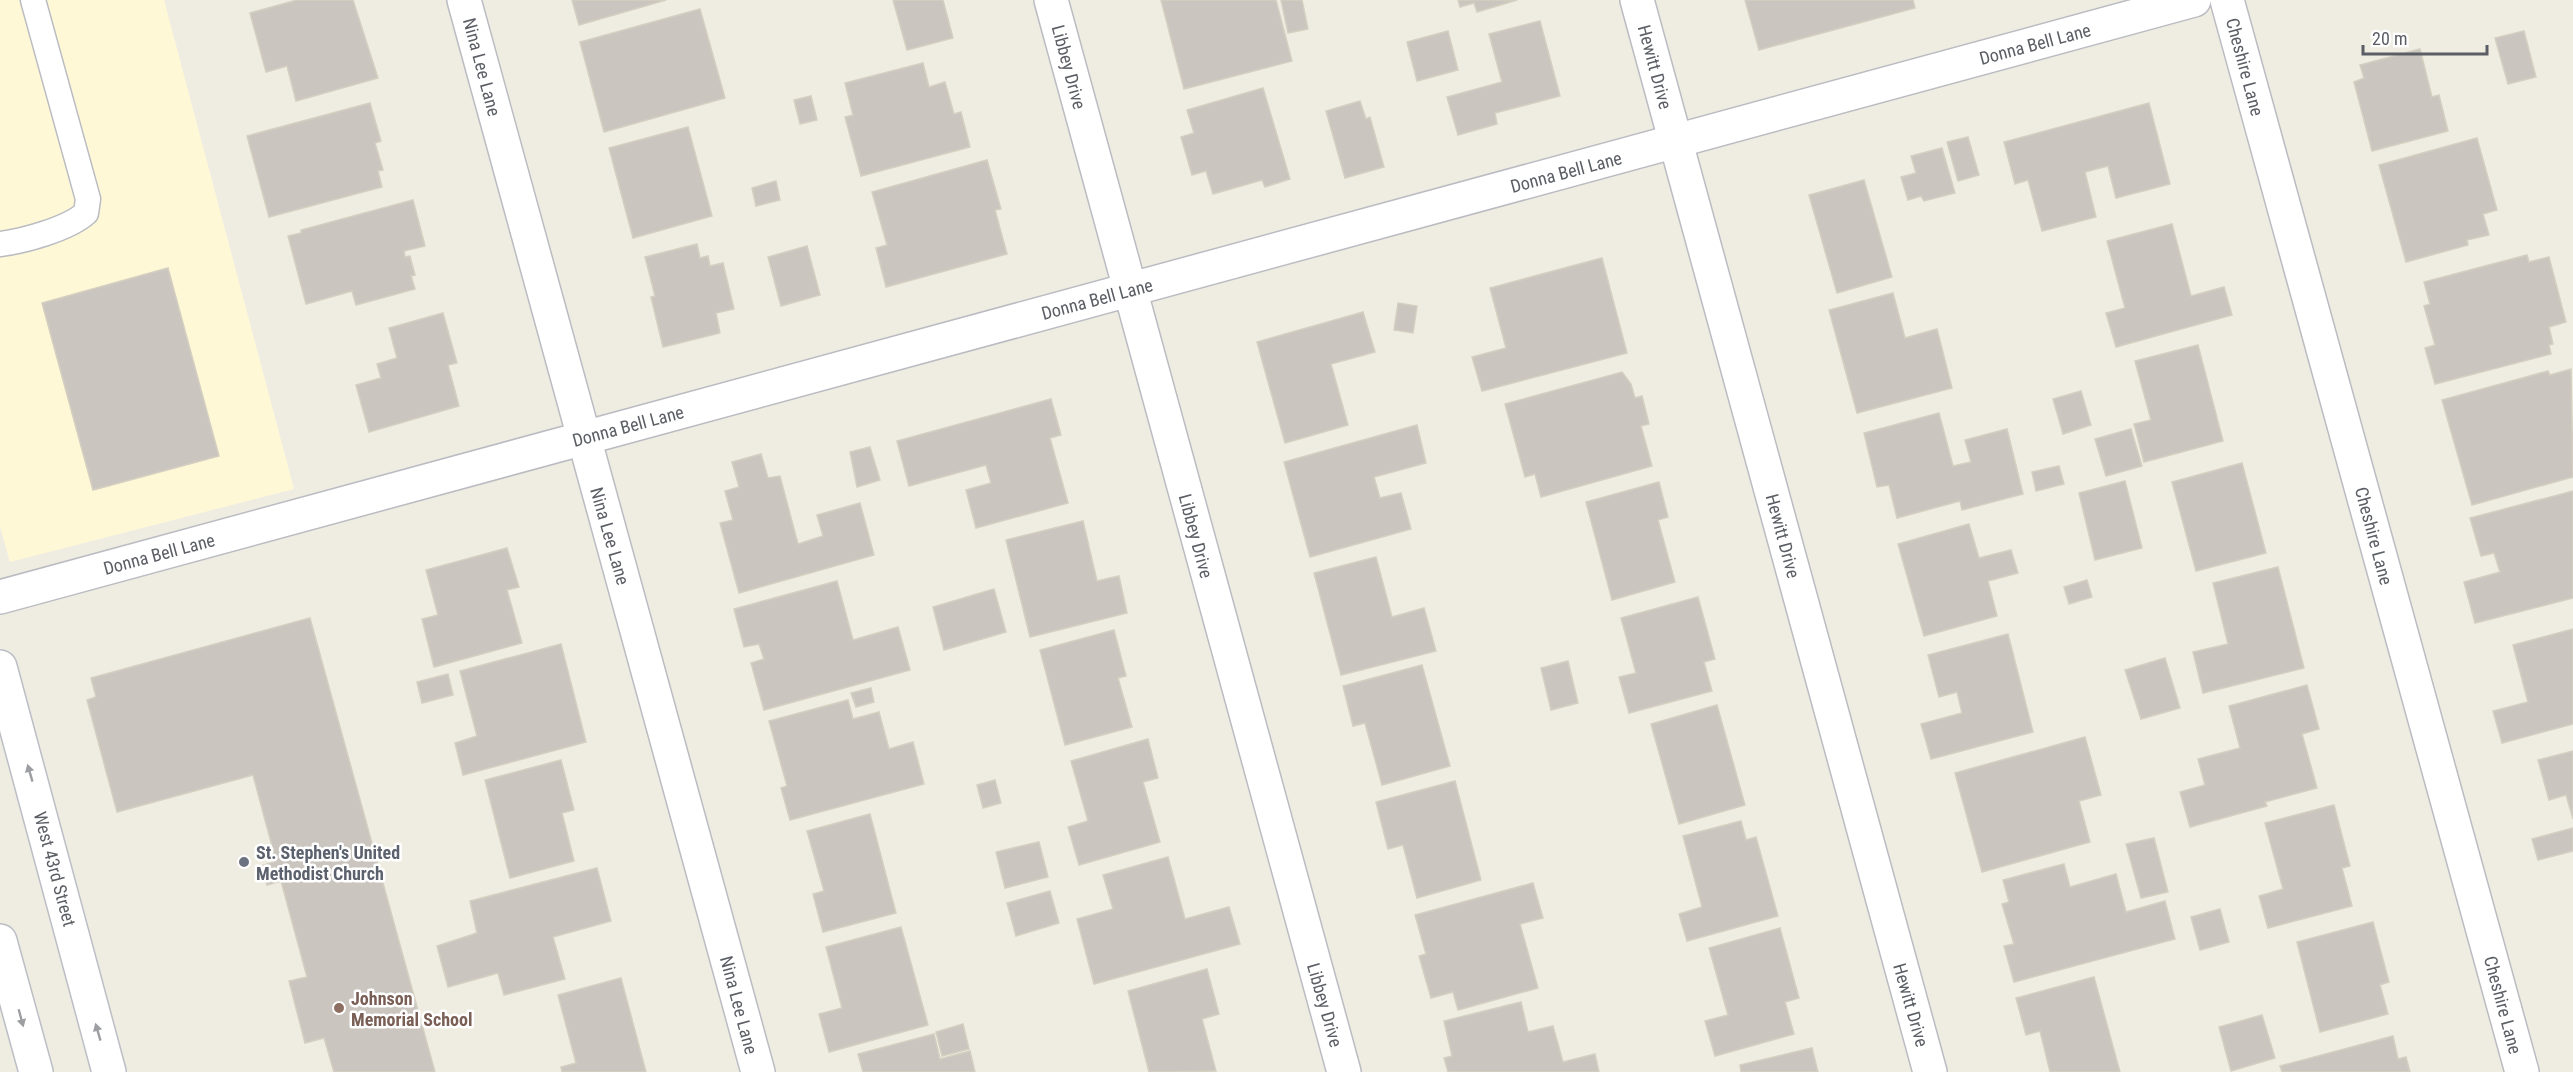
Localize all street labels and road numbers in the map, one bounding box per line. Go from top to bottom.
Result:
street label: Nina Lee Lane [459,16,505,118]
street label: Cheshire Lane [2222,16,2268,118]
street label: Donna Bell Lane [1977,19,2093,69]
street label: Libbey Drive [1048,23,1090,111]
street label: Hewitt Drive [1634,23,1676,111]
street label: Donna Bell Lane [1508,147,1624,197]
street label: Donna Bell Lane [1039,274,1155,324]
street label: Donna Bell Lane [570,401,686,451]
street label: Nina Lee Lane [586,485,634,587]
street label: Cheshire Lane [2351,485,2397,587]
street label: Libbey Drive [1175,492,1217,580]
street label: Hewitt Drive [1762,492,1804,580]
street label: Donna Bell Lane [101,529,217,579]
street label: West 43rd Street [30,809,80,929]
street label: Nina Lee Lane [716,954,762,1056]
street label: Cheshire Lane [2480,954,2526,1056]
street label: Libbey Drive [1303,961,1347,1049]
street label: Hewitt Drive [1889,961,1933,1049]

